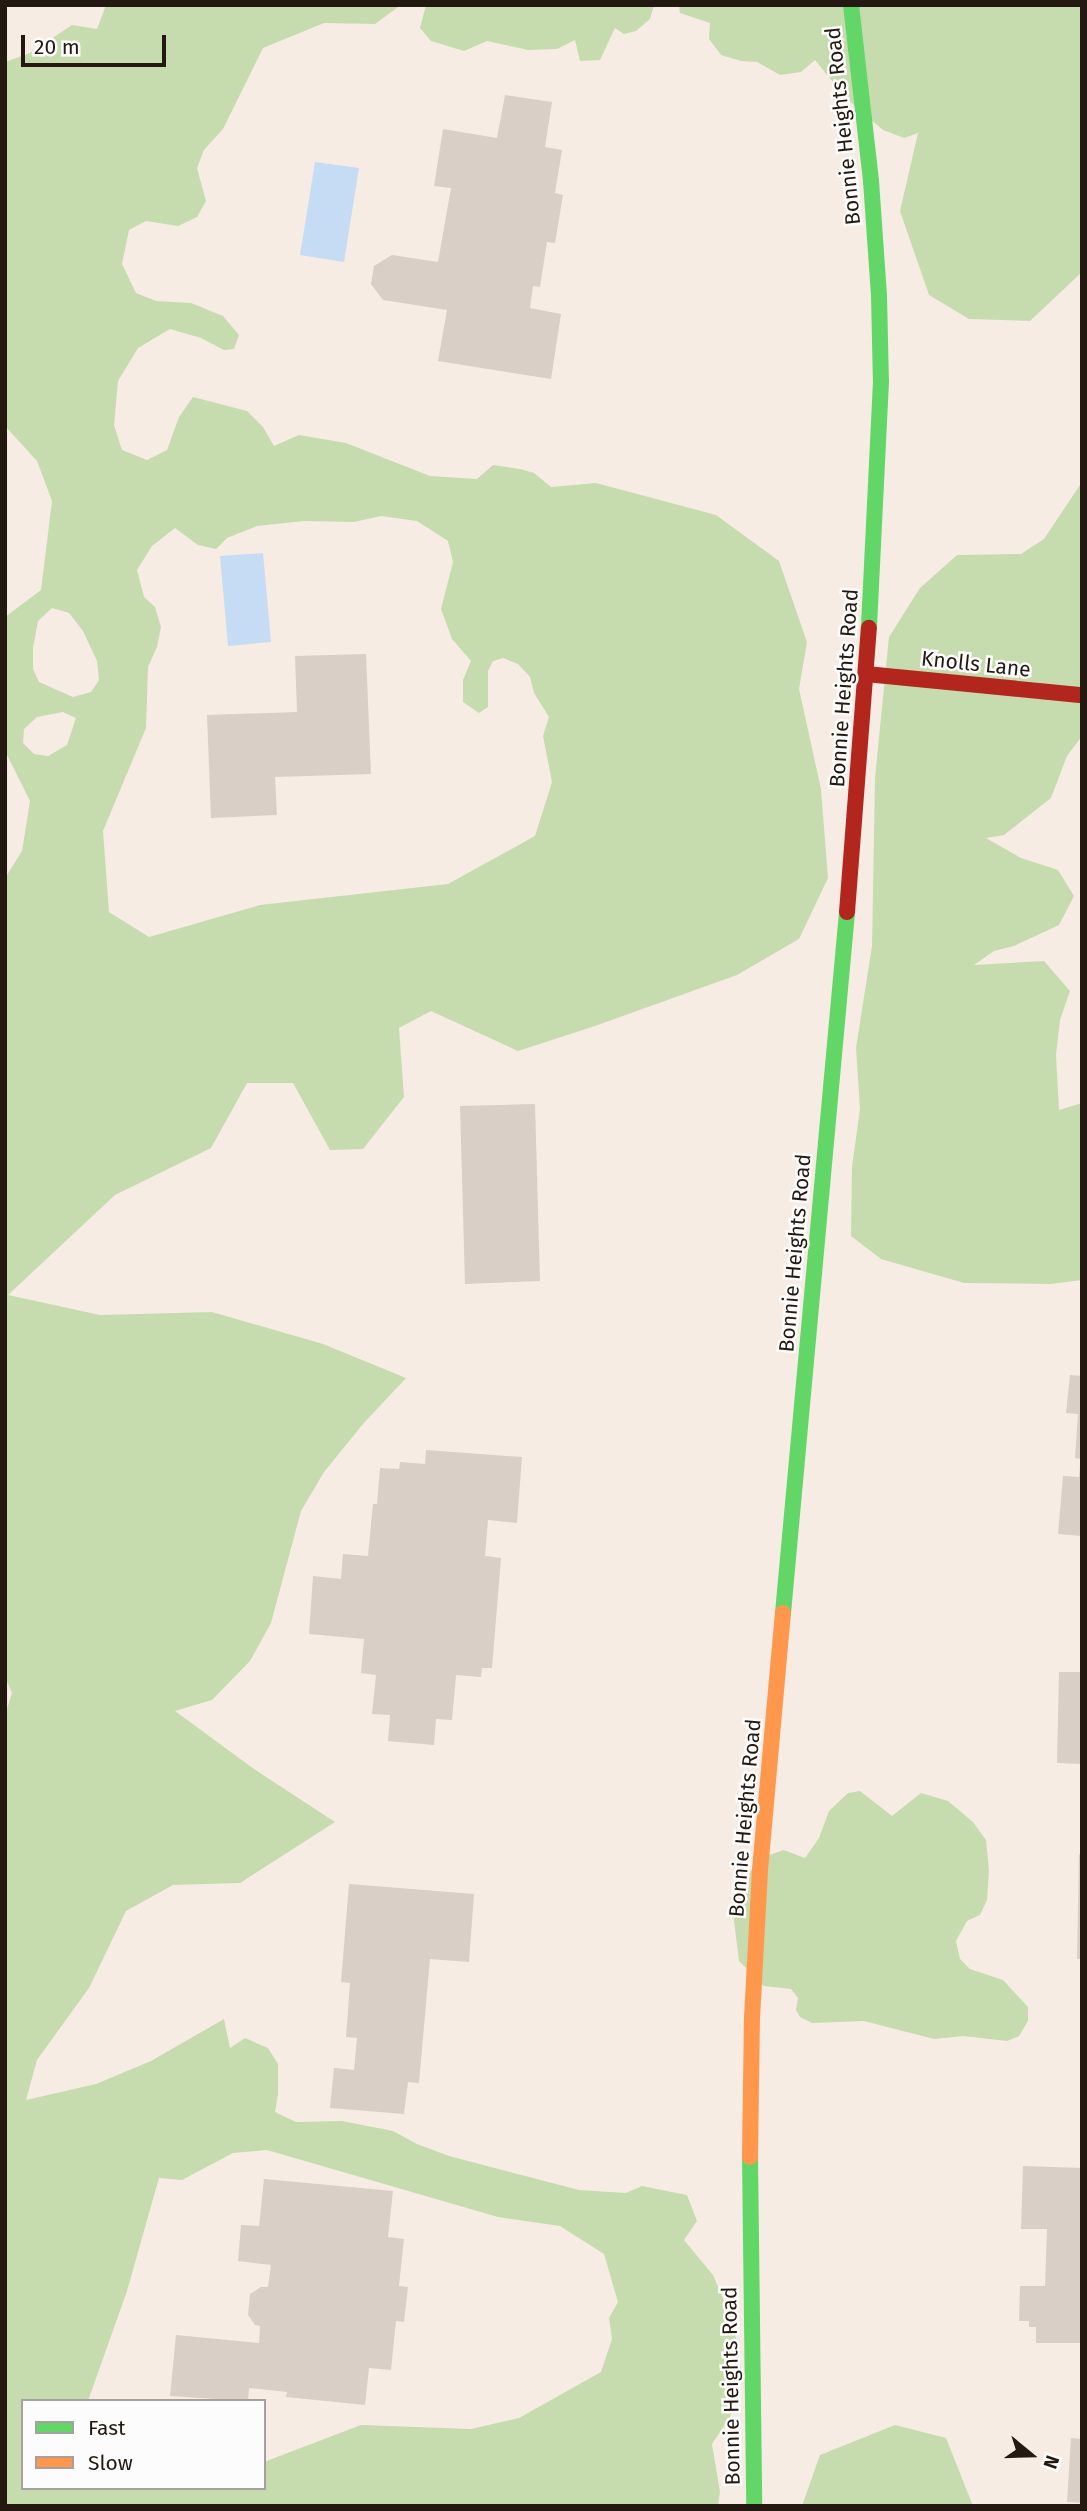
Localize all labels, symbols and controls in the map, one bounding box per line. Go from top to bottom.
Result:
scale bar [24,21,170,65]
street label: Bonnie Heights Road [820,26,866,226]
text: 20 m [34,34,80,60]
street label: Bonnie Heights Road [824,588,864,788]
street label: Knolls Lane [920,646,1032,682]
street label: Bonnie Heights Road [774,1153,816,1353]
street label: Bonnie Heights Road [724,1718,766,1918]
street label: Bonnie Heights Road [717,2286,745,2486]
legend [21,2399,266,2490]
text: Fast [88,2415,126,2441]
north arrow [996,2420,1066,2490]
text: Slow [88,2450,133,2476]
text: N [1038,2452,1064,2472]

